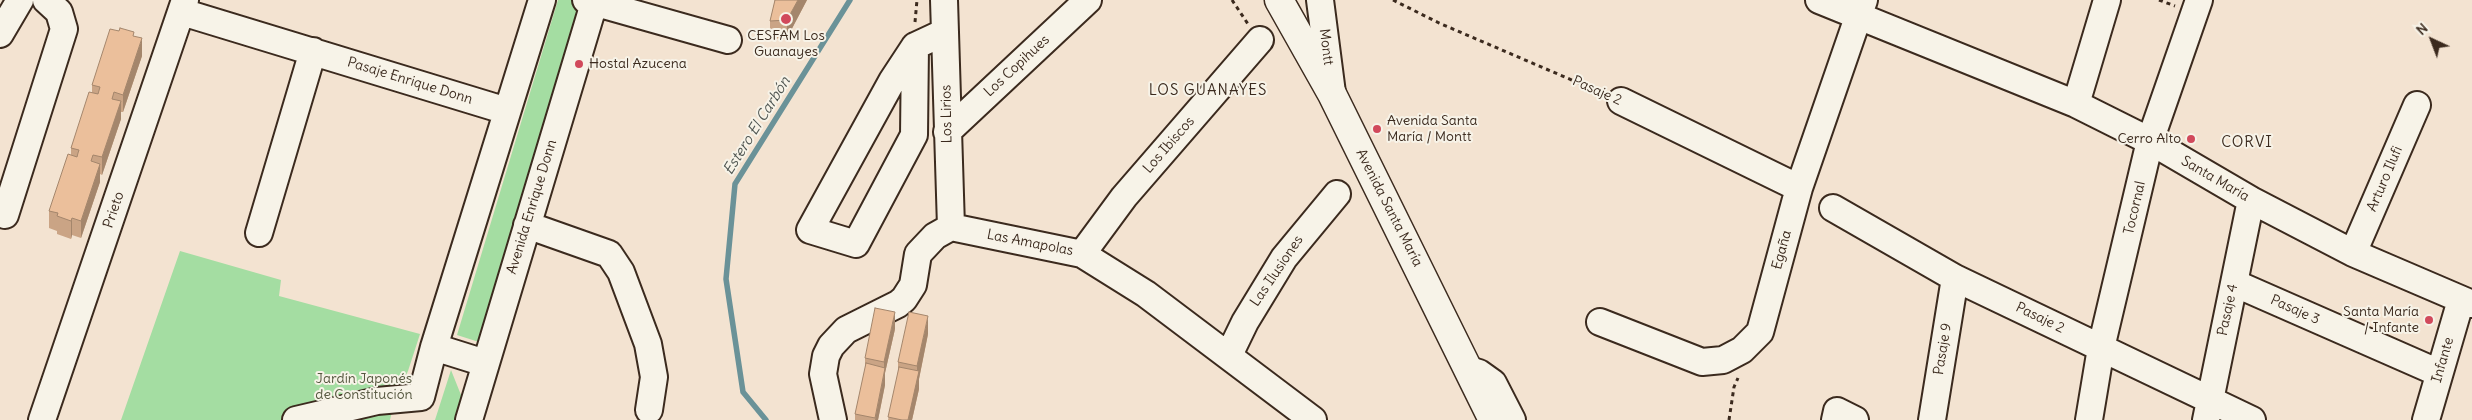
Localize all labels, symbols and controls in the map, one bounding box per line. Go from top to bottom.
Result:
marker: CESFAM Los Guanayes [779,12,793,26]
north arrow [2407,15,2457,65]
text: N [2412,19,2431,39]
place label: CESFAM Los Guanayes [747,28,825,60]
street label: Montt [1315,28,1337,66]
street label: Los Copihues [981,32,1053,100]
street label: Pasaje Enrique Donn [345,54,475,108]
place label: Hostal Azucena [589,56,687,72]
marker: Hostal Azucena [573,58,585,70]
street label: Pasaje 2 [1570,73,1624,109]
water label: Estero El Carbón [720,74,794,178]
district label: LOS GUANAYES [1147,82,1269,100]
street label: Los Lirios [938,84,956,144]
street label: Los Ibiscos [1140,113,1198,177]
place label: Avenida Santa María / Montt [1387,113,1478,146]
marker: Avenida Santa María / Montt [1371,123,1383,135]
place label: Cerro Alto [2117,131,2181,147]
marker: Cerro Alto [2185,133,2197,145]
district label: CORVI [2221,134,2273,152]
street label: Avenida Enrique Donn [504,138,560,276]
street label: Arturo Ilufi [2364,144,2406,214]
street label: Avenida Santa María [1352,146,1426,270]
street label: Santa María [2178,153,2252,205]
street label: Tocornal [2121,180,2149,236]
street label: Prieto [100,190,128,230]
street label: Las Amapolas [985,226,1075,260]
street label: Egaña [1769,229,1795,271]
street label: Las Ilusiones [1247,232,1307,310]
street label: Pasaje 4 [2214,283,2242,337]
street label: Pasaje 3 [2268,292,2322,328]
street label: Pasaje 2 [2013,299,2067,337]
place label: Santa María / Infante [2343,304,2419,336]
marker: Santa María / Infante [2423,314,2435,326]
street label: Pasaje 9 [1931,322,1955,376]
street label: Infante [2429,335,2457,385]
park label: Jardín Japonés de Constitución [315,371,413,404]

